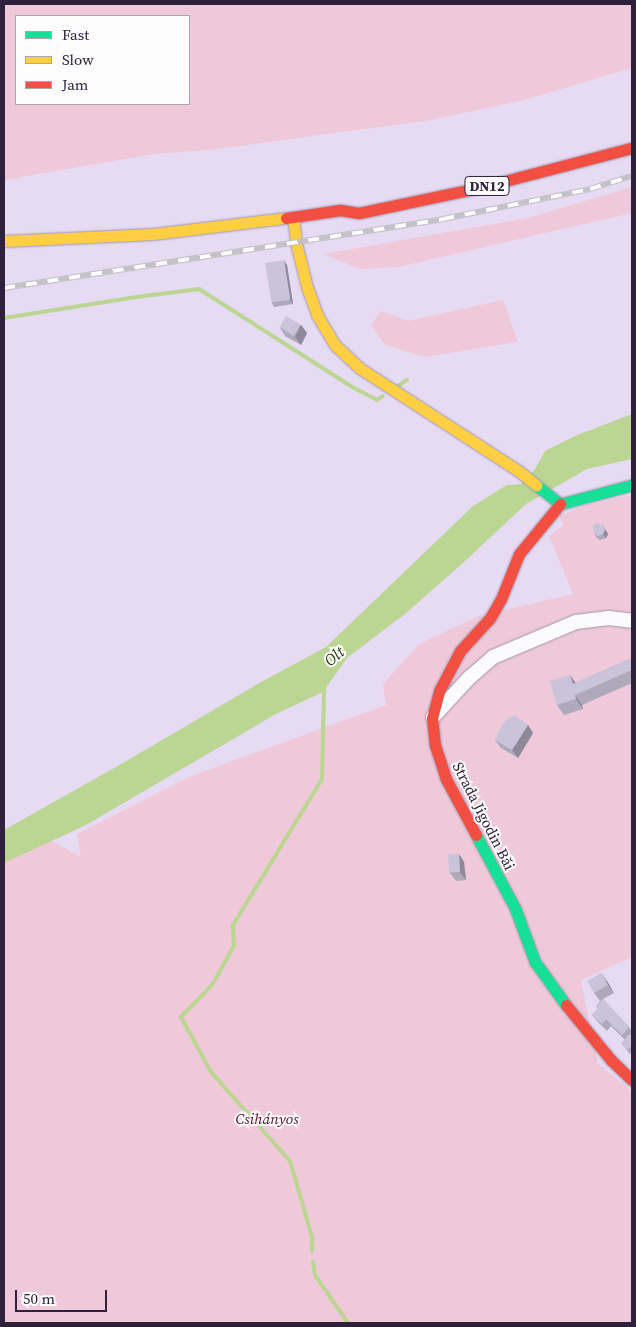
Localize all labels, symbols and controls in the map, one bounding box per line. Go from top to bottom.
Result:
legend [15,15,190,105]
text: Fast [62,24,89,45]
text: Slow [62,49,94,70]
text: Jam [62,74,88,95]
road number: DN12 [463,175,511,198]
water label: Olt [320,642,348,670]
street label: Strada Jigodin Băi [449,759,519,873]
park label: Csihányos [235,1110,299,1128]
scale bar [18,1280,110,1312]
text: 50 m [23,1288,55,1309]

